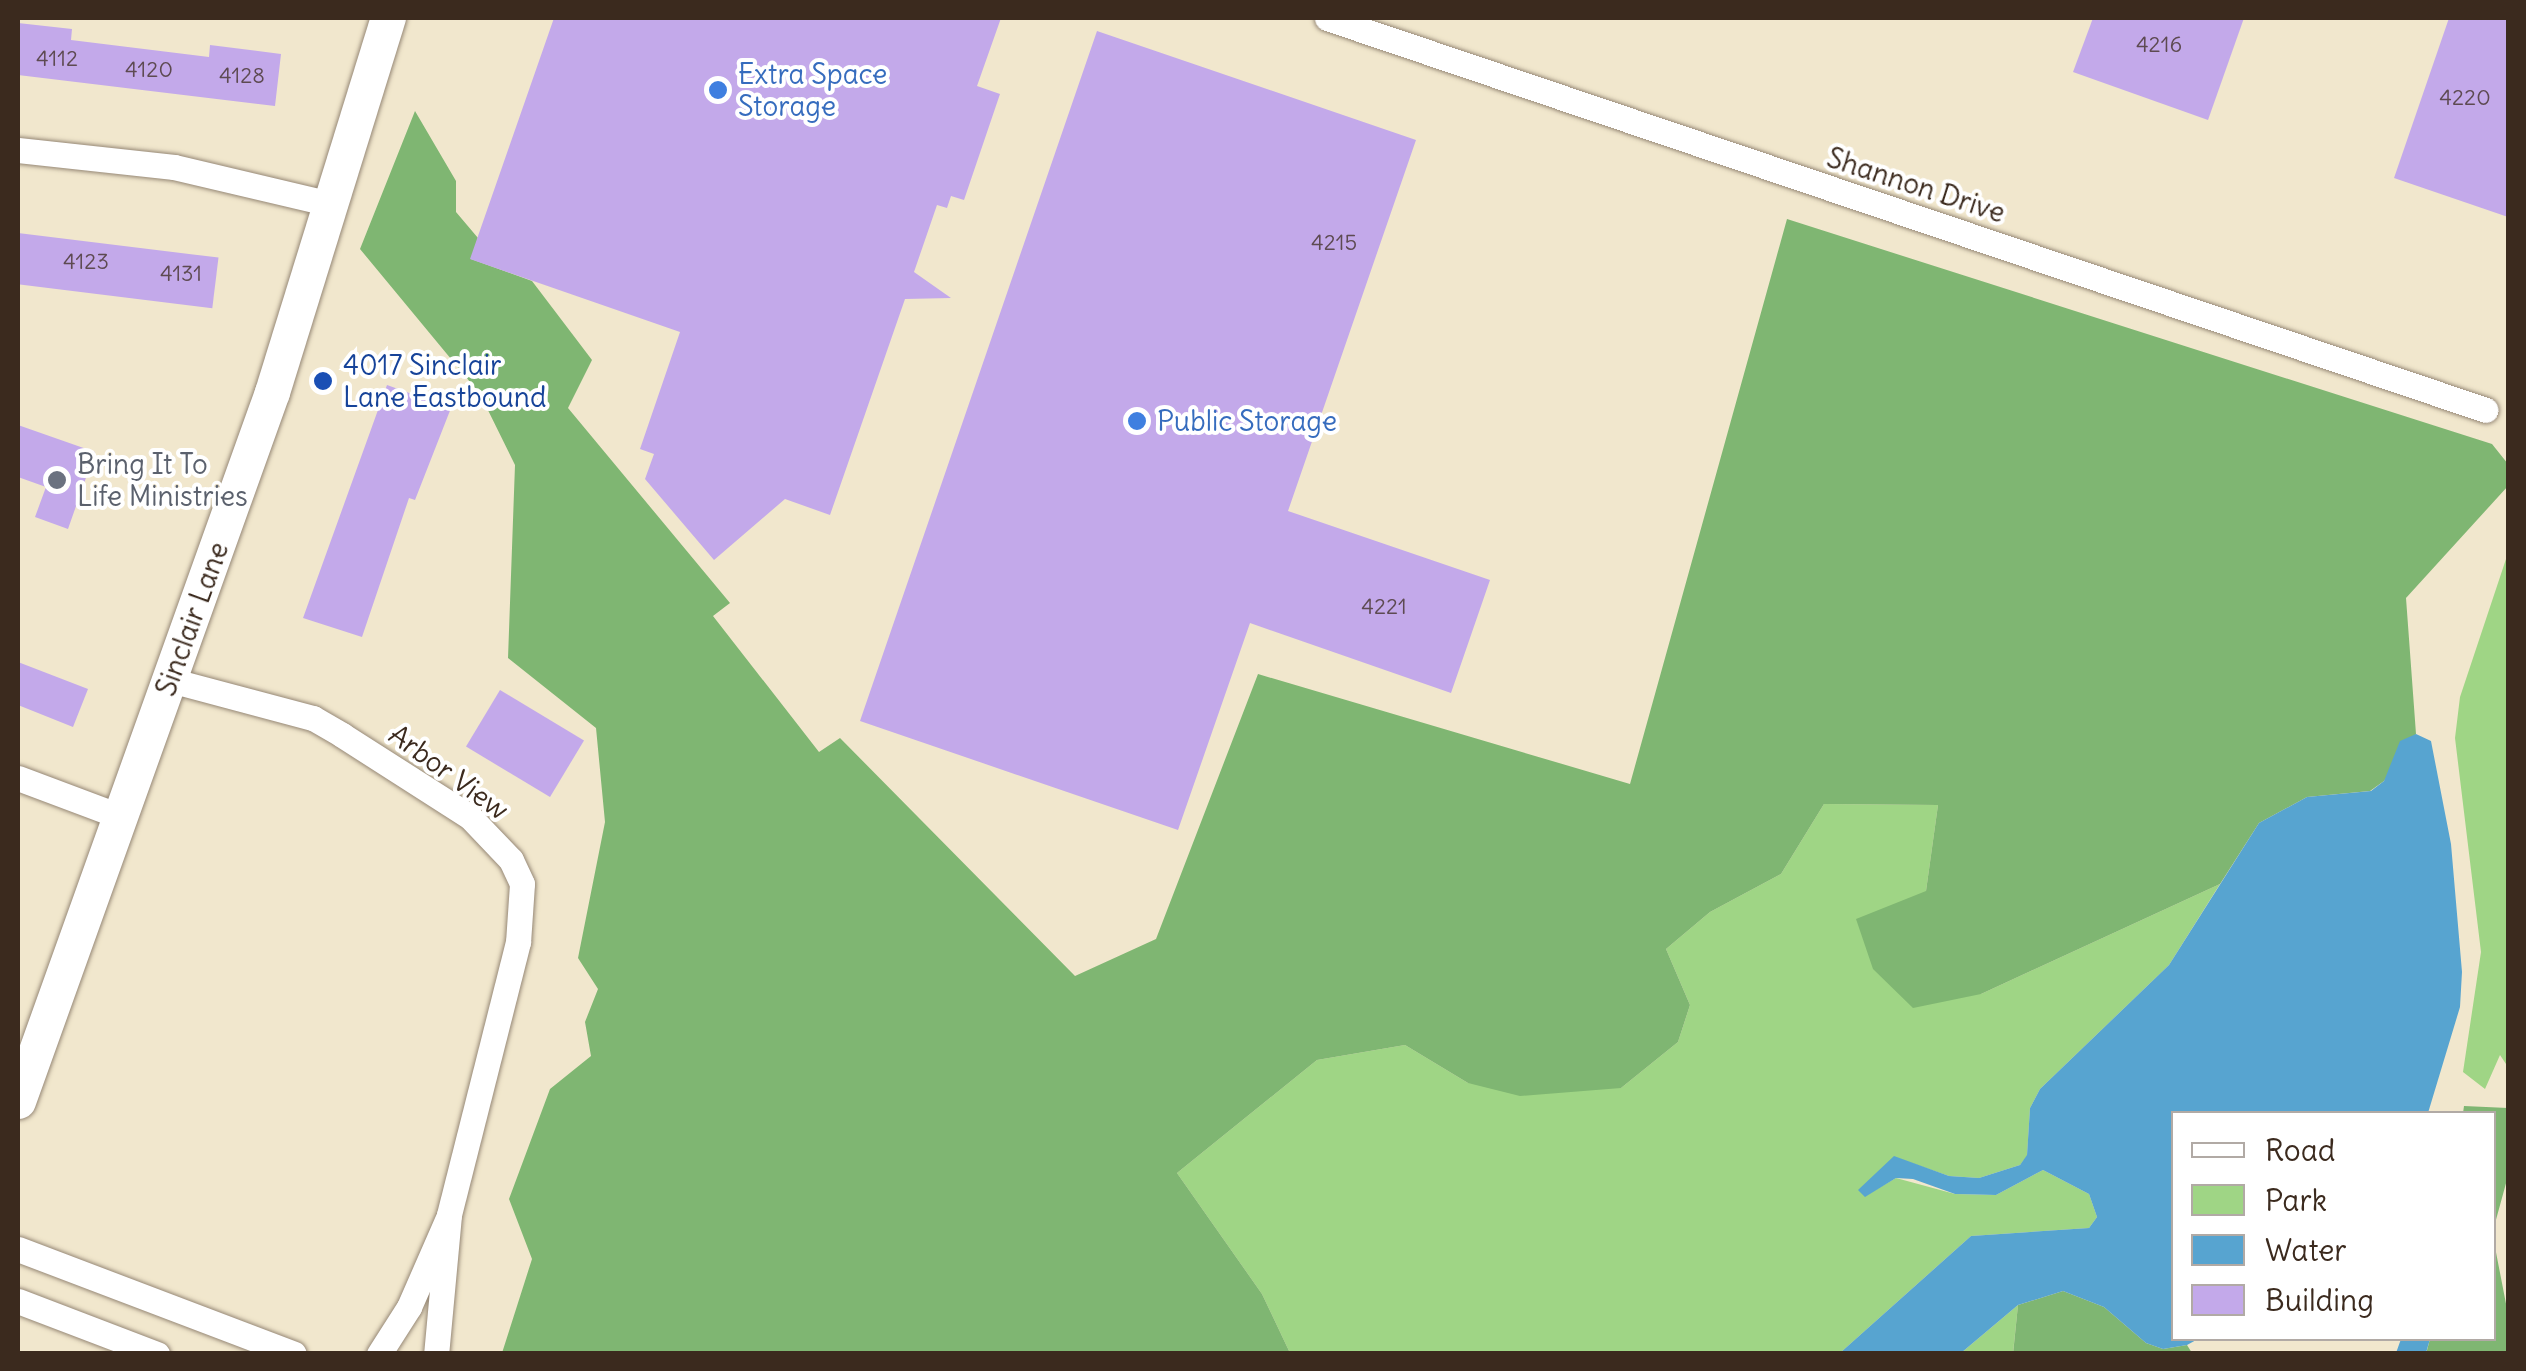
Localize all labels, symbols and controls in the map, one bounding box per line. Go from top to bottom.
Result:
house number: 4216 [2136,32,2182,58]
house number: 4112 [36,46,78,72]
house number: 4120 [125,57,173,83]
place label: Extra Space Storage [738,57,887,123]
house number: 4128 [219,63,265,89]
marker: Extra Space Storage [707,79,729,101]
house number: 4220 [2439,85,2491,111]
street label: Shannon Drive [1823,140,2009,230]
house number: 4215 [1311,230,1357,256]
house number: 4123 [63,249,109,275]
house number: 4131 [160,261,202,287]
place label: 4017 Sinclair Lane Eastbound [343,348,546,414]
marker: 4017 Sinclair Lane Eastbound [312,370,334,392]
place label: Public Storage [1157,404,1337,438]
marker: Public Storage [1126,410,1148,432]
place label: Bring It To Life Ministries [77,447,248,513]
marker: Bring It To Life Ministries [46,469,68,491]
street label: Sinclair Lane [149,537,235,701]
house number: 4221 [1361,594,1407,620]
street label: Arbor View [383,717,515,827]
legend [2171,1111,2496,1341]
text: Road [2265,1131,2335,1169]
text: Park [2265,1181,2327,1219]
text: Water [2265,1231,2347,1269]
text: Building [2265,1281,2374,1319]

